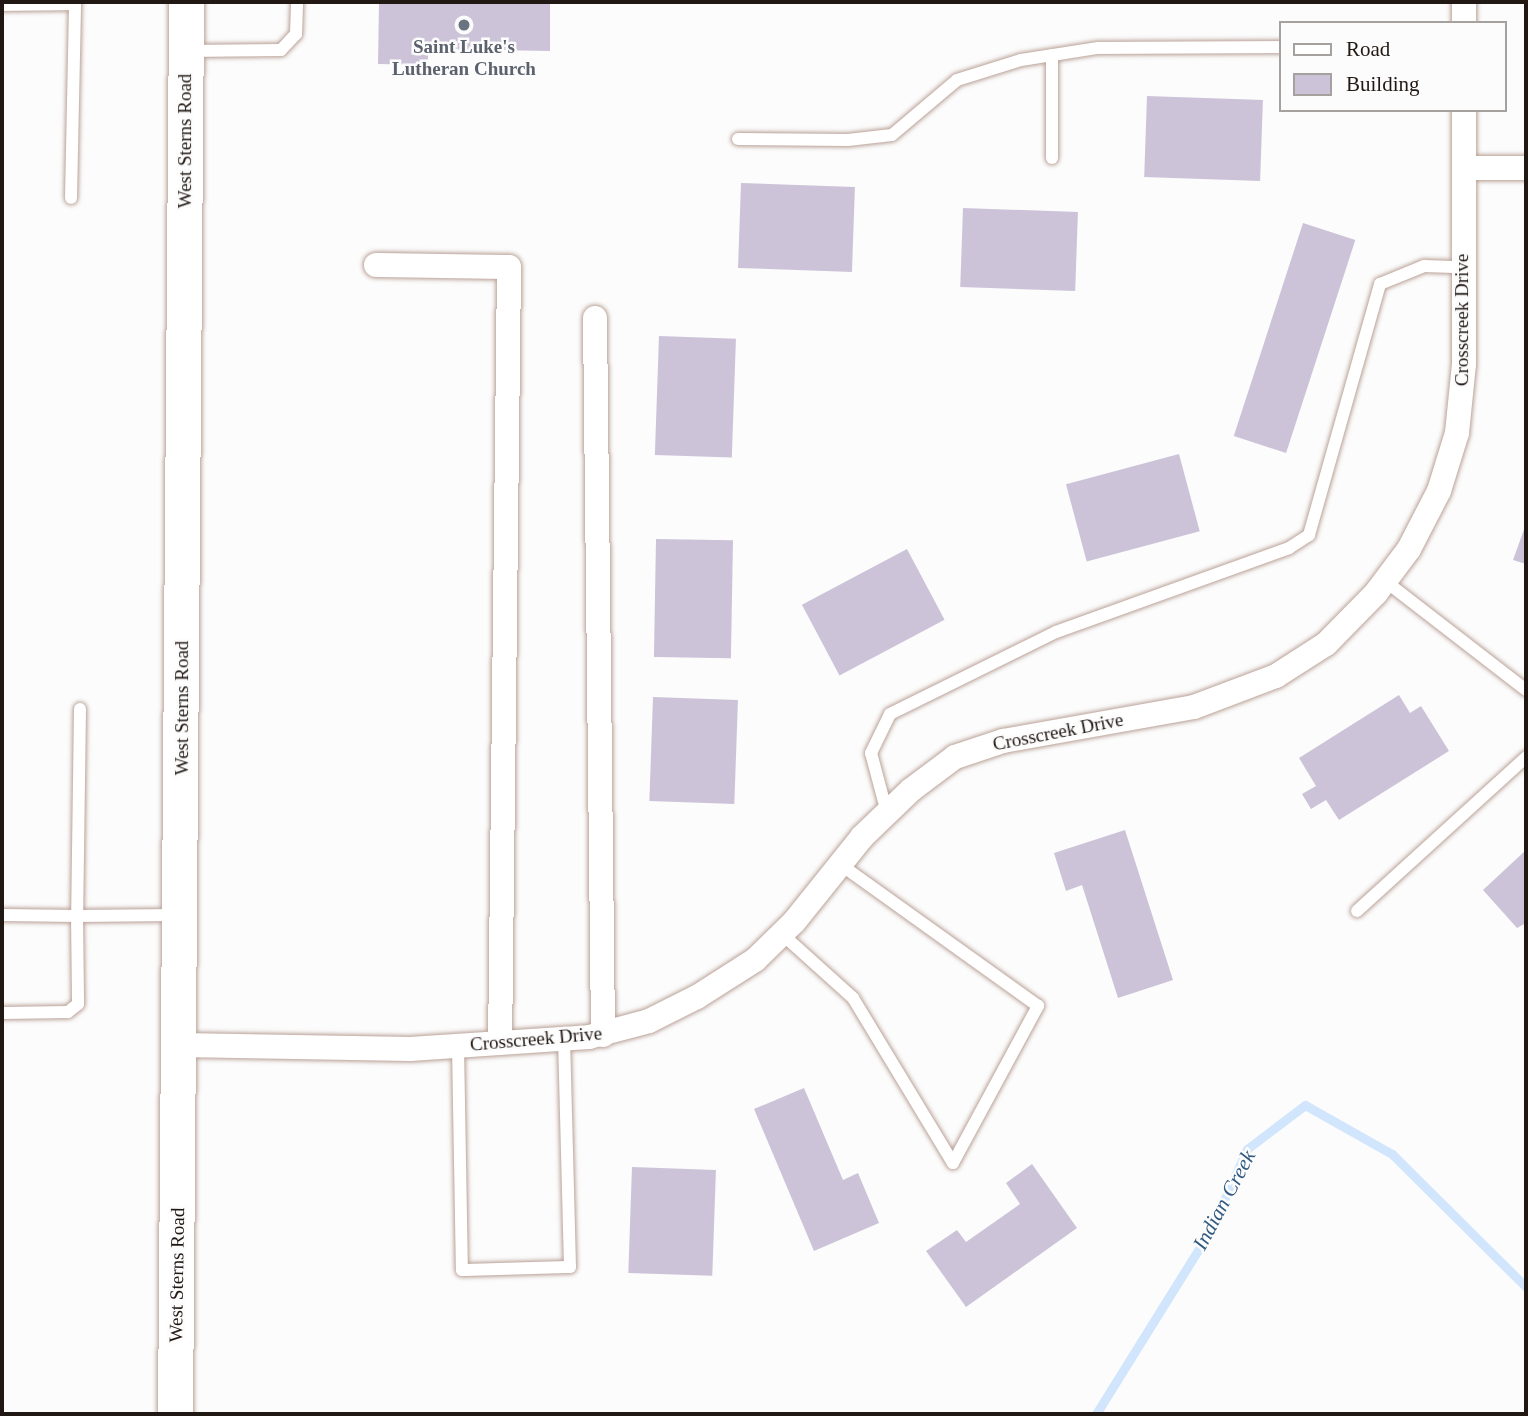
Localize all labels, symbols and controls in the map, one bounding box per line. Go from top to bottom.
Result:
marker: Saint Luke's Lutheran Church [456,17,472,33]
legend [1280,21,1507,112]
place label: Saint Luke's Lutheran Church [392,36,536,80]
text: Road [1346,37,1390,61]
text: Building [1346,72,1420,96]
street label: West Sterns Road [174,74,196,208]
street label: Crosscreek Drive [1451,254,1473,386]
street label: West Sterns Road [171,641,193,775]
street label: Crosscreek Drive [991,708,1125,756]
street label: Crosscreek Drive [469,1022,603,1056]
water label: Indian Creek [1187,1146,1261,1254]
street label: West Sterns Road [164,1207,190,1343]

